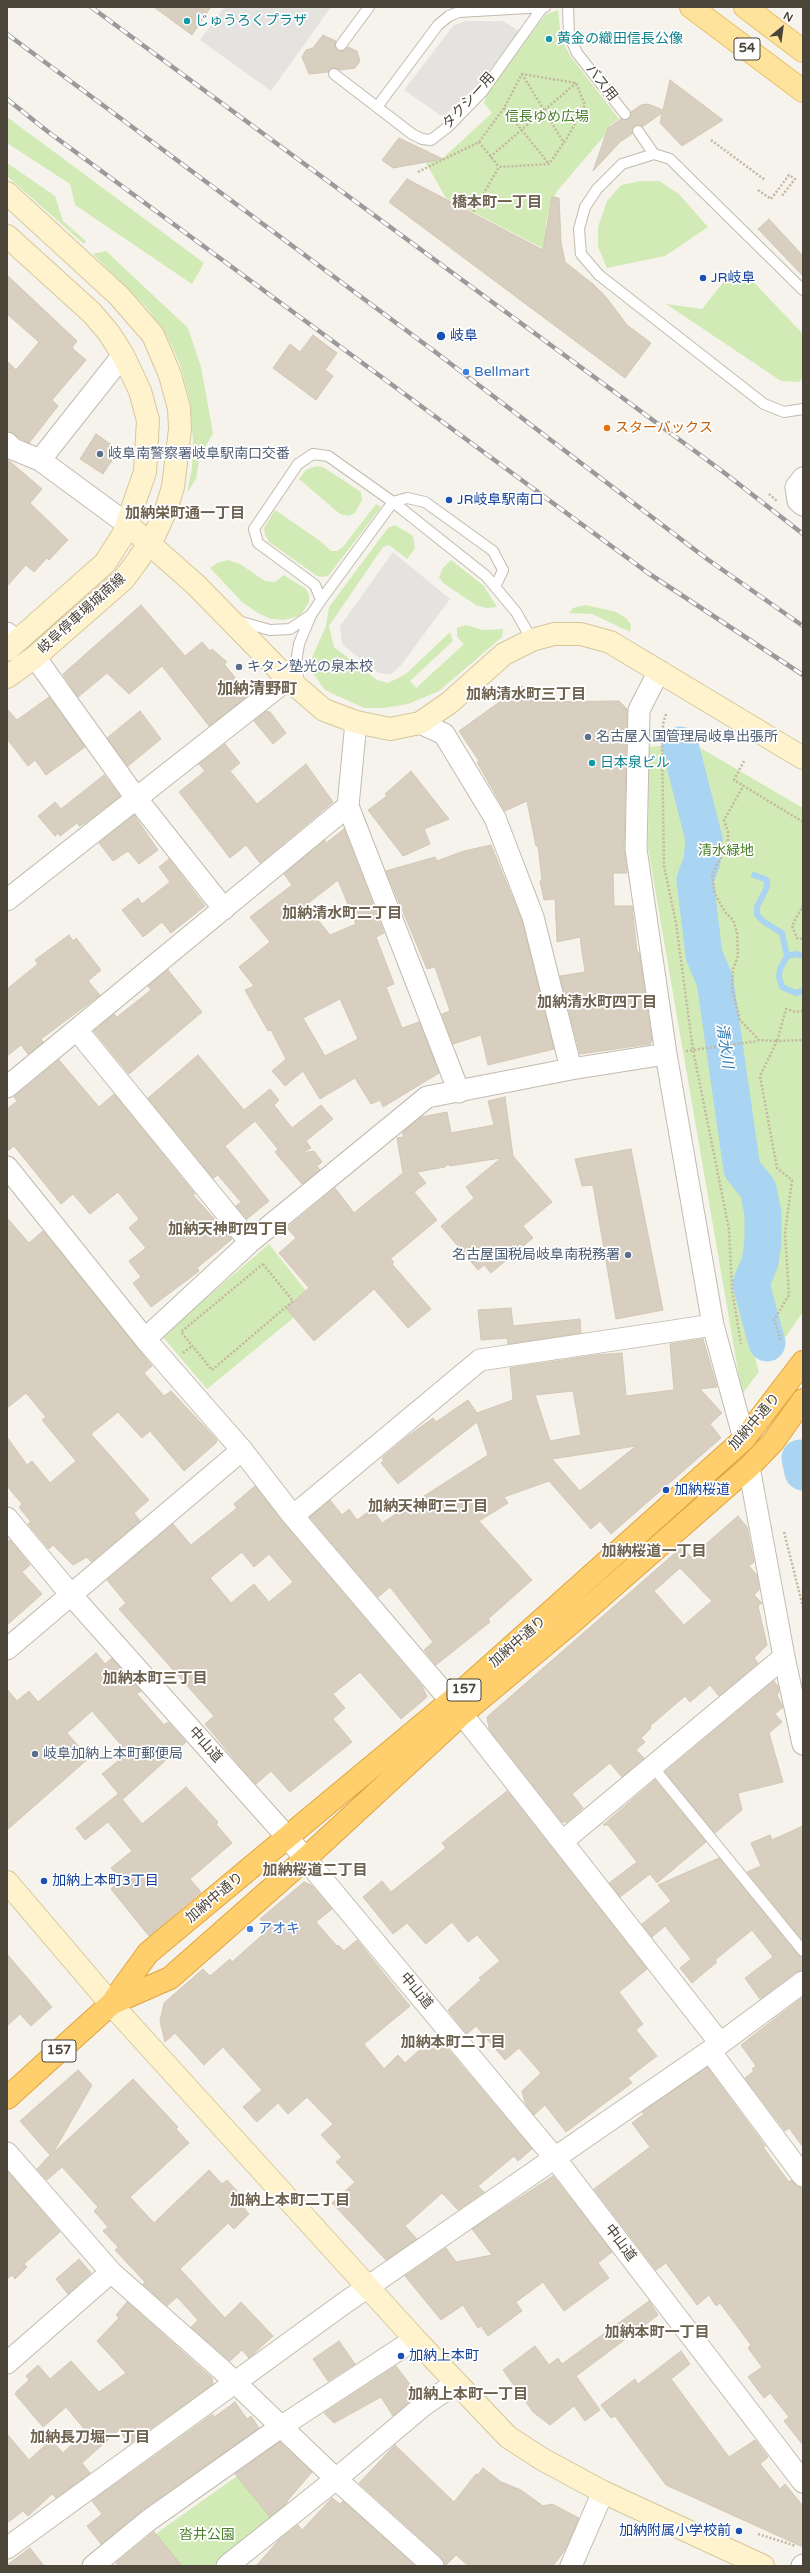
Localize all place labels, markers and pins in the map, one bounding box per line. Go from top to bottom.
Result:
place label: じゅうろくプラザ [195,13,307,29]
marker: じゅうろくプラザ [182,16,192,26]
place label: 黄金の織田信長公像 [557,31,683,47]
marker: 黄金の織田信長公像 [544,34,554,44]
place label: JR岐阜 [711,270,755,286]
marker: JR岐阜 [698,273,708,283]
place label: 岐阜 [450,328,478,344]
marker: 岐阜 [435,330,447,342]
place label: Bellmart [474,364,530,380]
marker: Bellmart [461,367,471,377]
place label: スターバックス [615,420,713,436]
marker: スターバックス [602,423,612,433]
place label: 岐阜南警察署岐阜駅南口交番 [108,446,290,462]
marker: 岐阜南警察署岐阜駅南口交番 [95,449,105,459]
place label: JR岐阜駅南口 [457,492,543,508]
marker: JR岐阜駅南口 [444,495,454,505]
place label: キタン塾光の泉本校 [247,659,373,675]
marker: キタン塾光の泉本校 [234,662,244,672]
place label: 名古屋入国管理局岐阜出張所 [596,729,778,745]
marker: 名古屋入国管理局岐阜出張所 [583,732,593,742]
place label: 日本泉ビル [600,755,670,771]
marker: 日本泉ビル [587,758,597,768]
place label: 名古屋国税局岐阜南税務署 [452,1247,620,1263]
marker: 名古屋国税局岐阜南税務署 [623,1250,633,1260]
place label: 加納桜道 [674,1482,730,1498]
marker: 加納桜道 [661,1485,671,1495]
place label: 岐阜加納上本町郵便局 [43,1746,183,1762]
marker: 岐阜加納上本町郵便局 [30,1749,40,1759]
place label: 加納上本町3丁目 [52,1873,159,1889]
marker: 加納上本町3丁目 [39,1876,49,1886]
place label: アオキ [258,1921,300,1937]
marker: アオキ [245,1924,255,1934]
place label: 加納上本町 [409,2348,479,2364]
marker: 加納上本町 [396,2351,406,2361]
place label: 加納附属小学校前 [619,2523,731,2539]
marker: 加納附属小学校前 [734,2526,744,2536]

